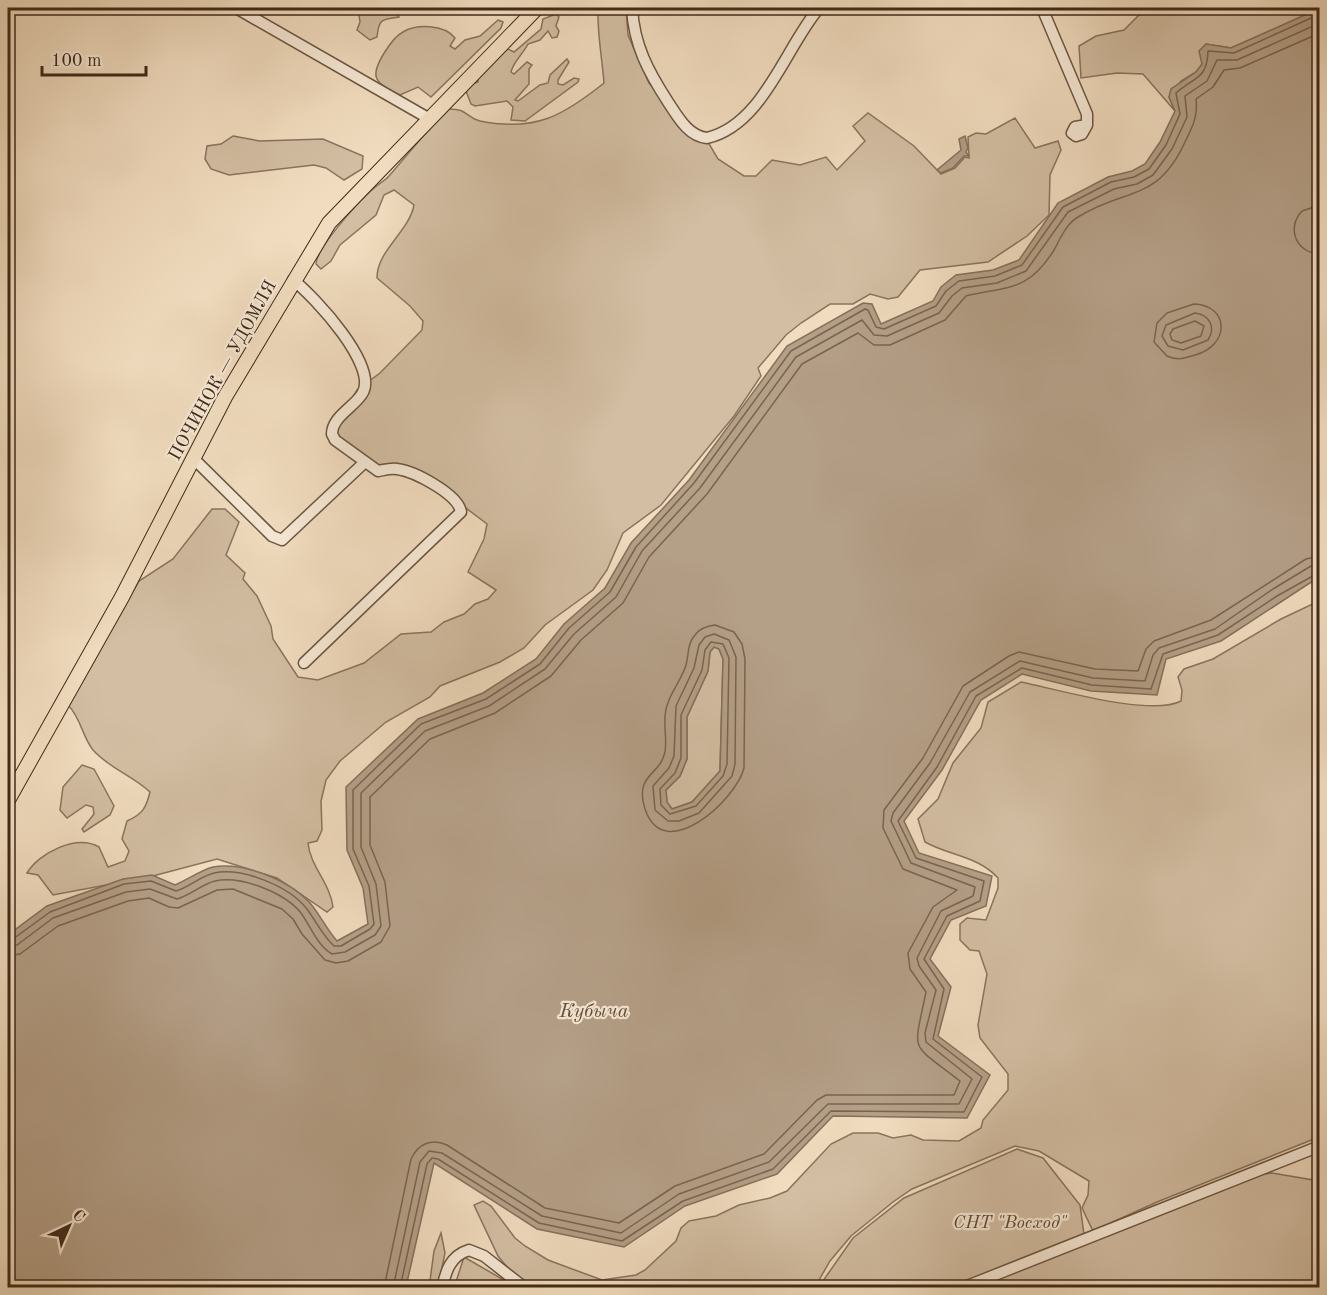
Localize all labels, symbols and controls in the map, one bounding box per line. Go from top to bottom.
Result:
scale bar [42,39,146,77]
text: 100 m [51,52,102,70]
street label: ПОЧИНОК — УДОМЛЯ [166,277,280,464]
water label: Кубыча [559,1002,629,1022]
north arrow [39,1196,99,1256]
text: С [69,1207,87,1226]
park label: СНТ "Восход" [953,1214,1068,1232]

